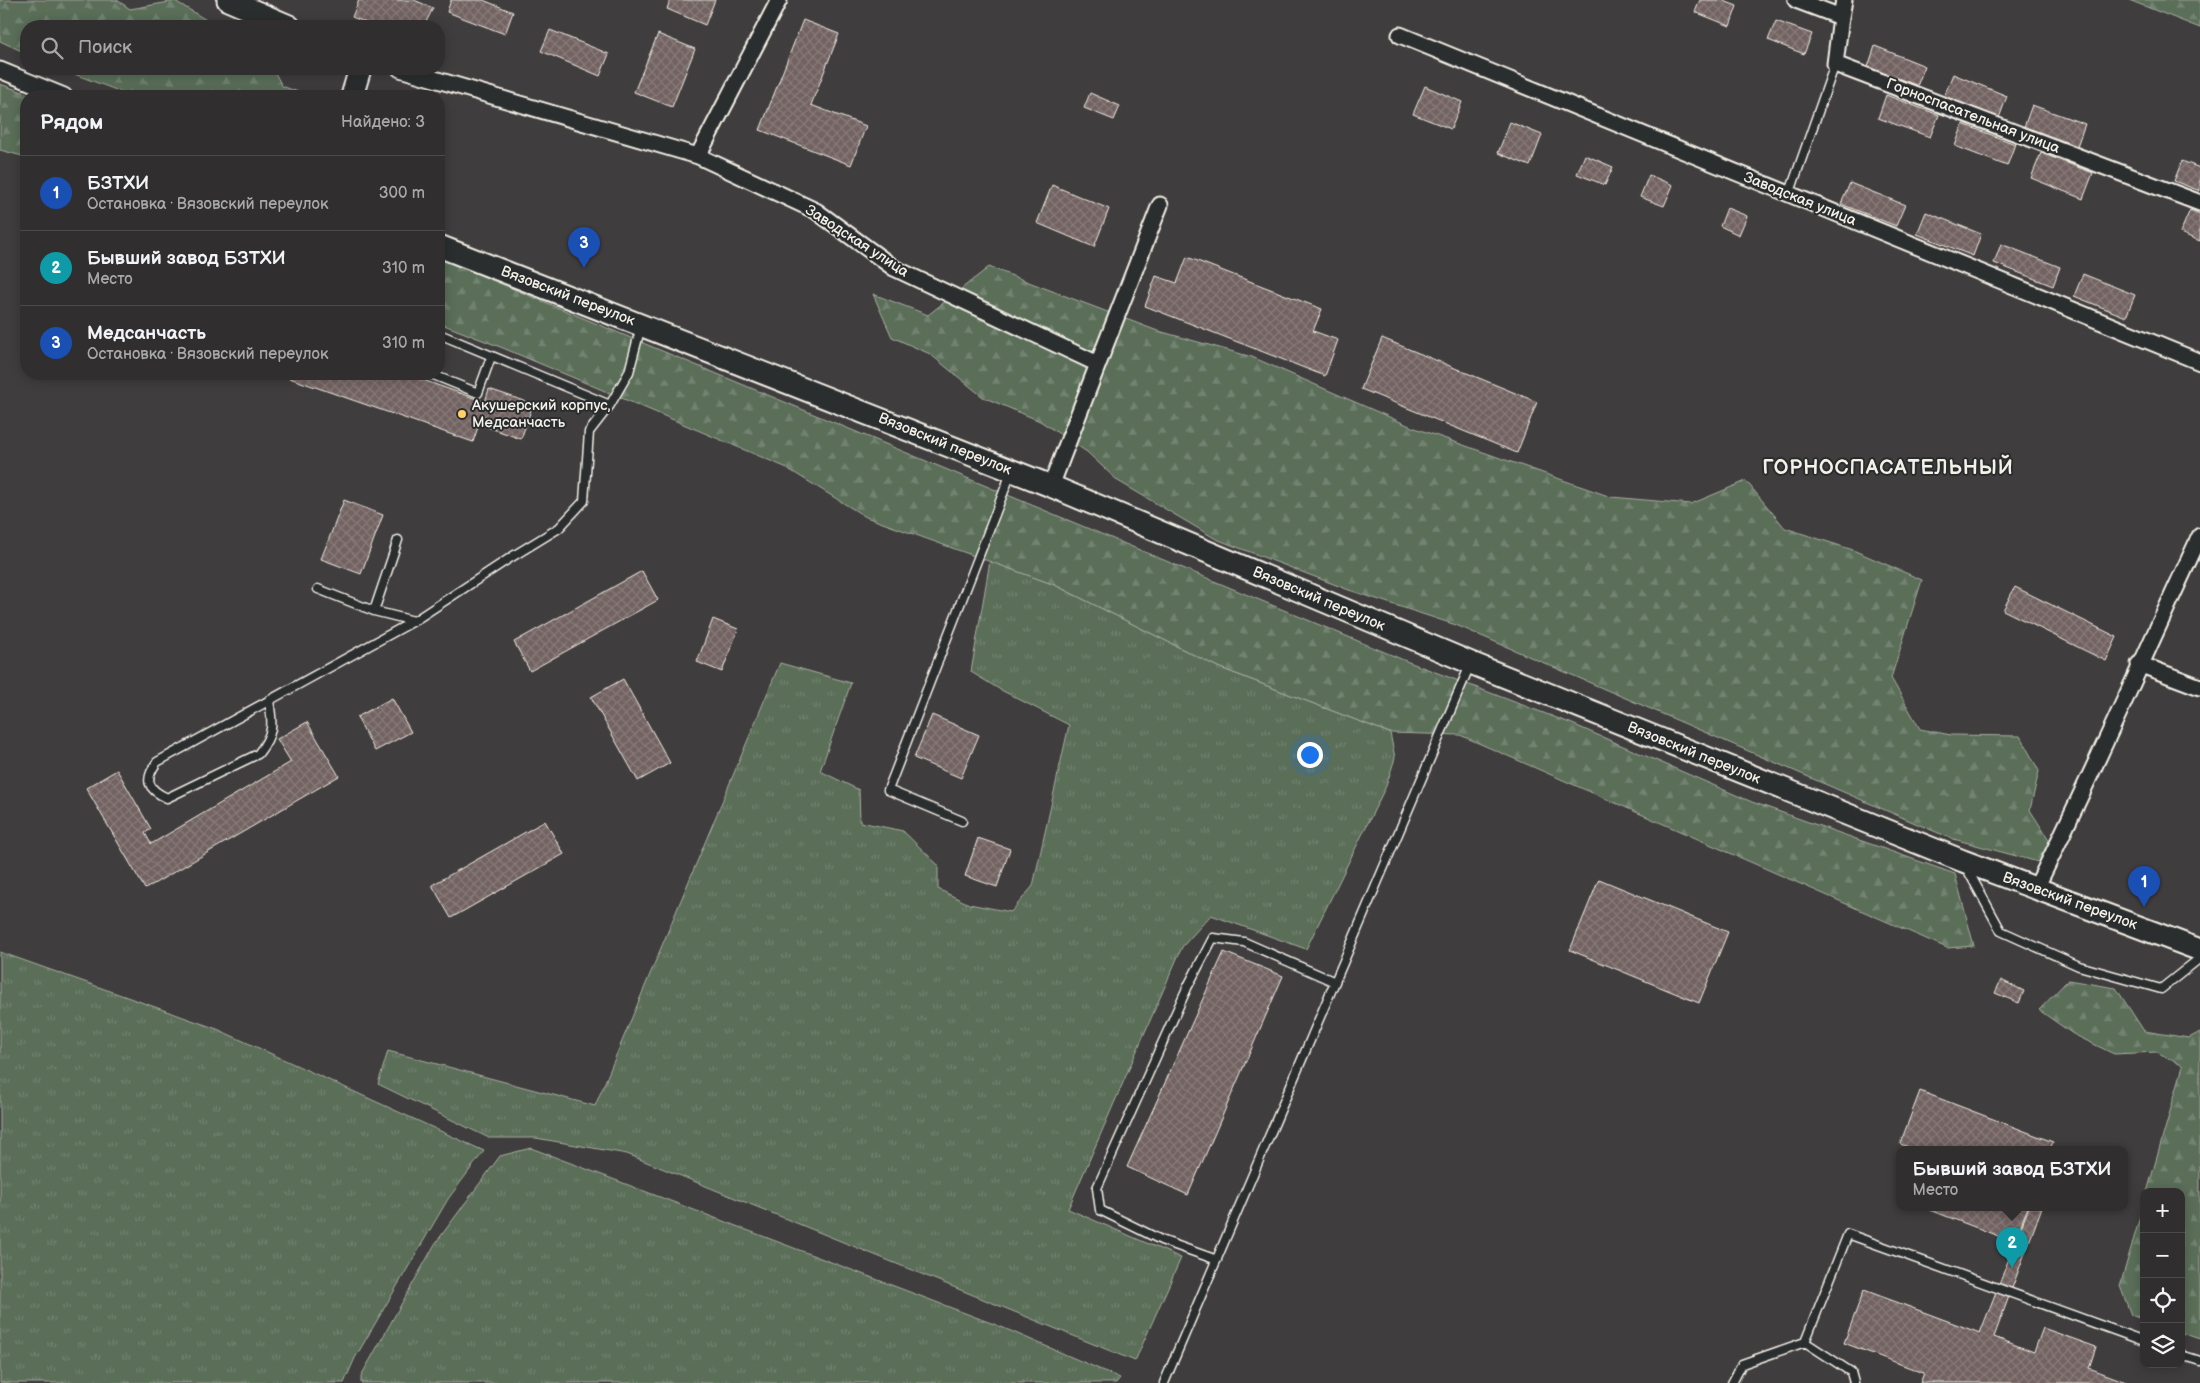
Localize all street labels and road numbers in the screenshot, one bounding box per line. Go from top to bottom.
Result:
street label: Горноспасательная улица [1883,74,2063,158]
street label: Заводская улица [1741,168,1859,230]
street label: Заводская улица [802,200,913,282]
street label: Вязовский переулок [498,262,638,330]
street label: Вязовский переулок [876,409,1014,479]
street label: Вязовский переулок [1250,562,1388,636]
street label: Вязовский переулок [1625,718,1763,788]
street label: Вязовский переулок [2000,868,2140,934]

